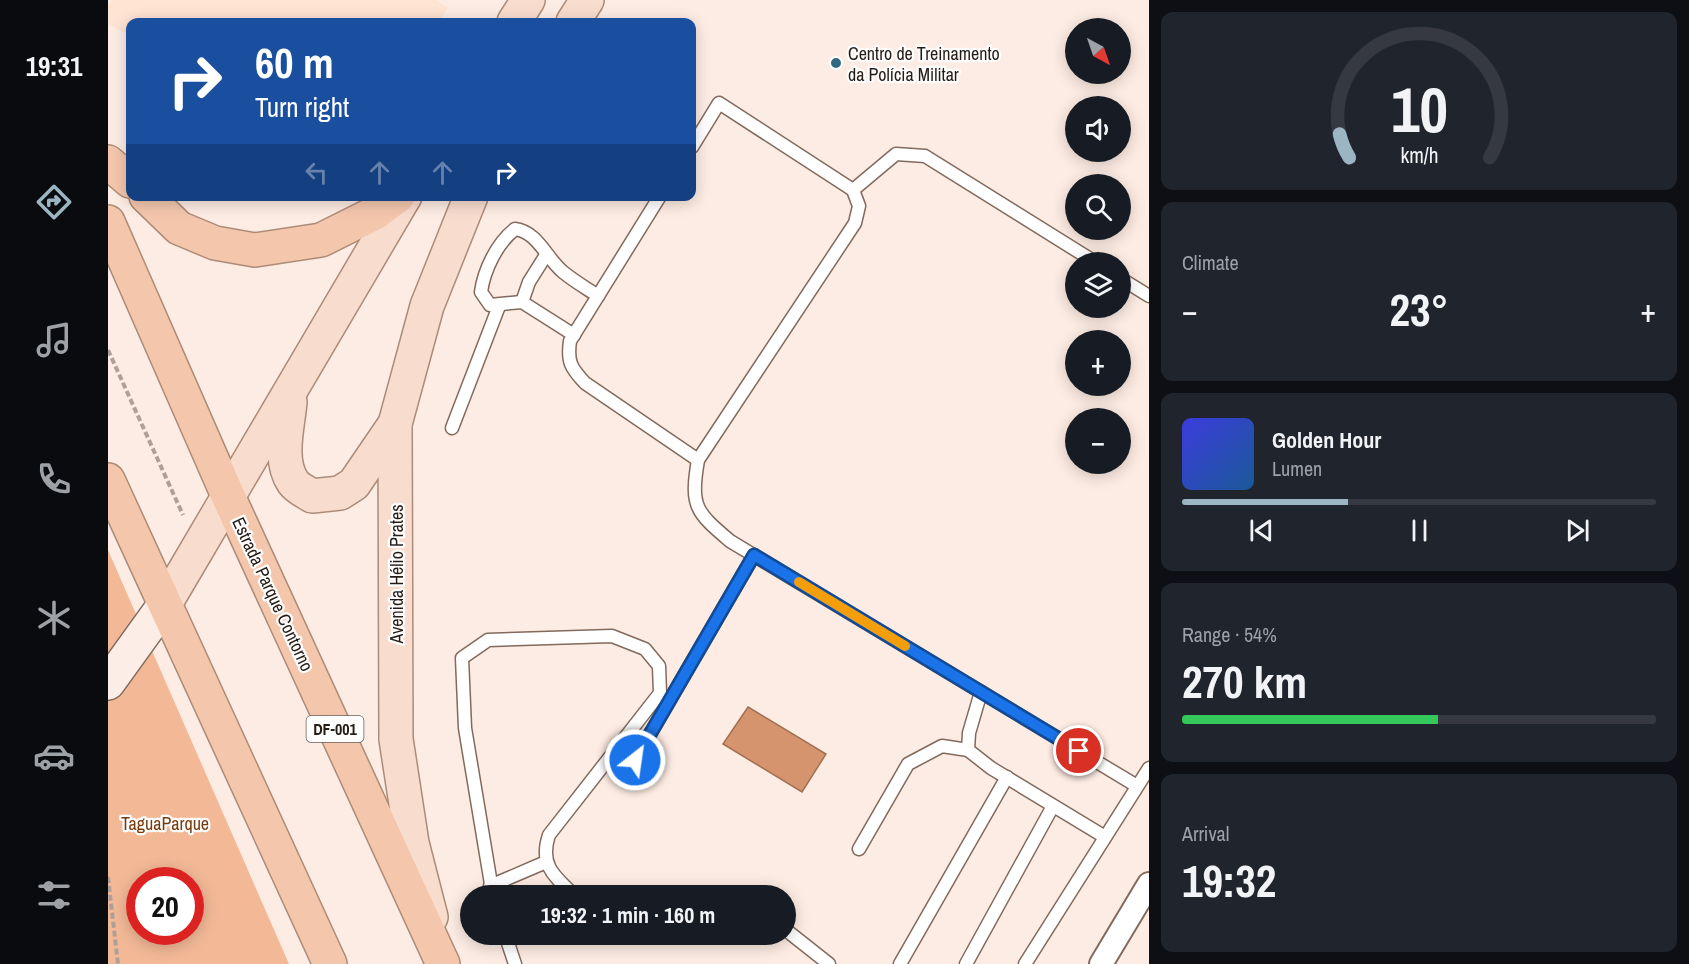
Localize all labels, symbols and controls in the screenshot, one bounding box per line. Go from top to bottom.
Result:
north arrow [1065,18,1131,84]
map controls [1065,18,1131,474]
text: 60 m [255,35,334,91]
place label: Centro de Treinamento da Polícia Militar [848,41,1000,87]
icon: right [156,42,234,120]
text: 19:31 [26,48,82,84]
marker: Centro de Treinamento da Polícia Militar [829,56,843,70]
text: 10 [1391,67,1447,151]
text: Turn right [255,89,349,125]
button: sound [1065,96,1131,162]
text: km/h [1400,142,1438,171]
icon: left [300,156,333,189]
icon: ahead [363,156,396,189]
icon: ahead [426,156,459,189]
icon: right [489,156,522,189]
button: search [1065,174,1131,240]
icon: directions [33,181,75,223]
text: Climate [1182,249,1239,276]
button: layers [1065,252,1131,318]
text: 23° [1389,279,1449,340]
text: − [1182,288,1198,332]
text: + [1640,288,1656,332]
icon: music [33,319,75,361]
button: + [1065,330,1131,396]
button: − [1065,408,1131,474]
text: Golden Hour [1272,425,1381,455]
text: Lumen [1272,455,1322,482]
icon: phone [33,458,75,500]
street label: Avenida Hélio Prates [384,504,409,645]
street label: Estrada Parque Contorno [226,513,320,675]
icon: previous [1245,514,1278,547]
icon: pause [1403,514,1436,547]
icon: next [1561,514,1594,547]
icon: climate [33,597,75,639]
text: Range · 54% [1182,621,1277,648]
text: 270 km [1182,651,1307,712]
road number: DF-001 [306,716,364,742]
pin [1053,725,1104,776]
position arrow [603,728,667,792]
icon: arrive [1062,734,1095,767]
icon: car [33,735,75,777]
park label: TaguaParque [121,811,209,836]
text: Arrival [1182,820,1229,847]
text: 19:32 [1182,850,1276,911]
speed limit sign: 20 [126,867,204,945]
icon: filters [33,874,75,916]
text: 19:32 · 1 min · 160 m [541,900,715,930]

